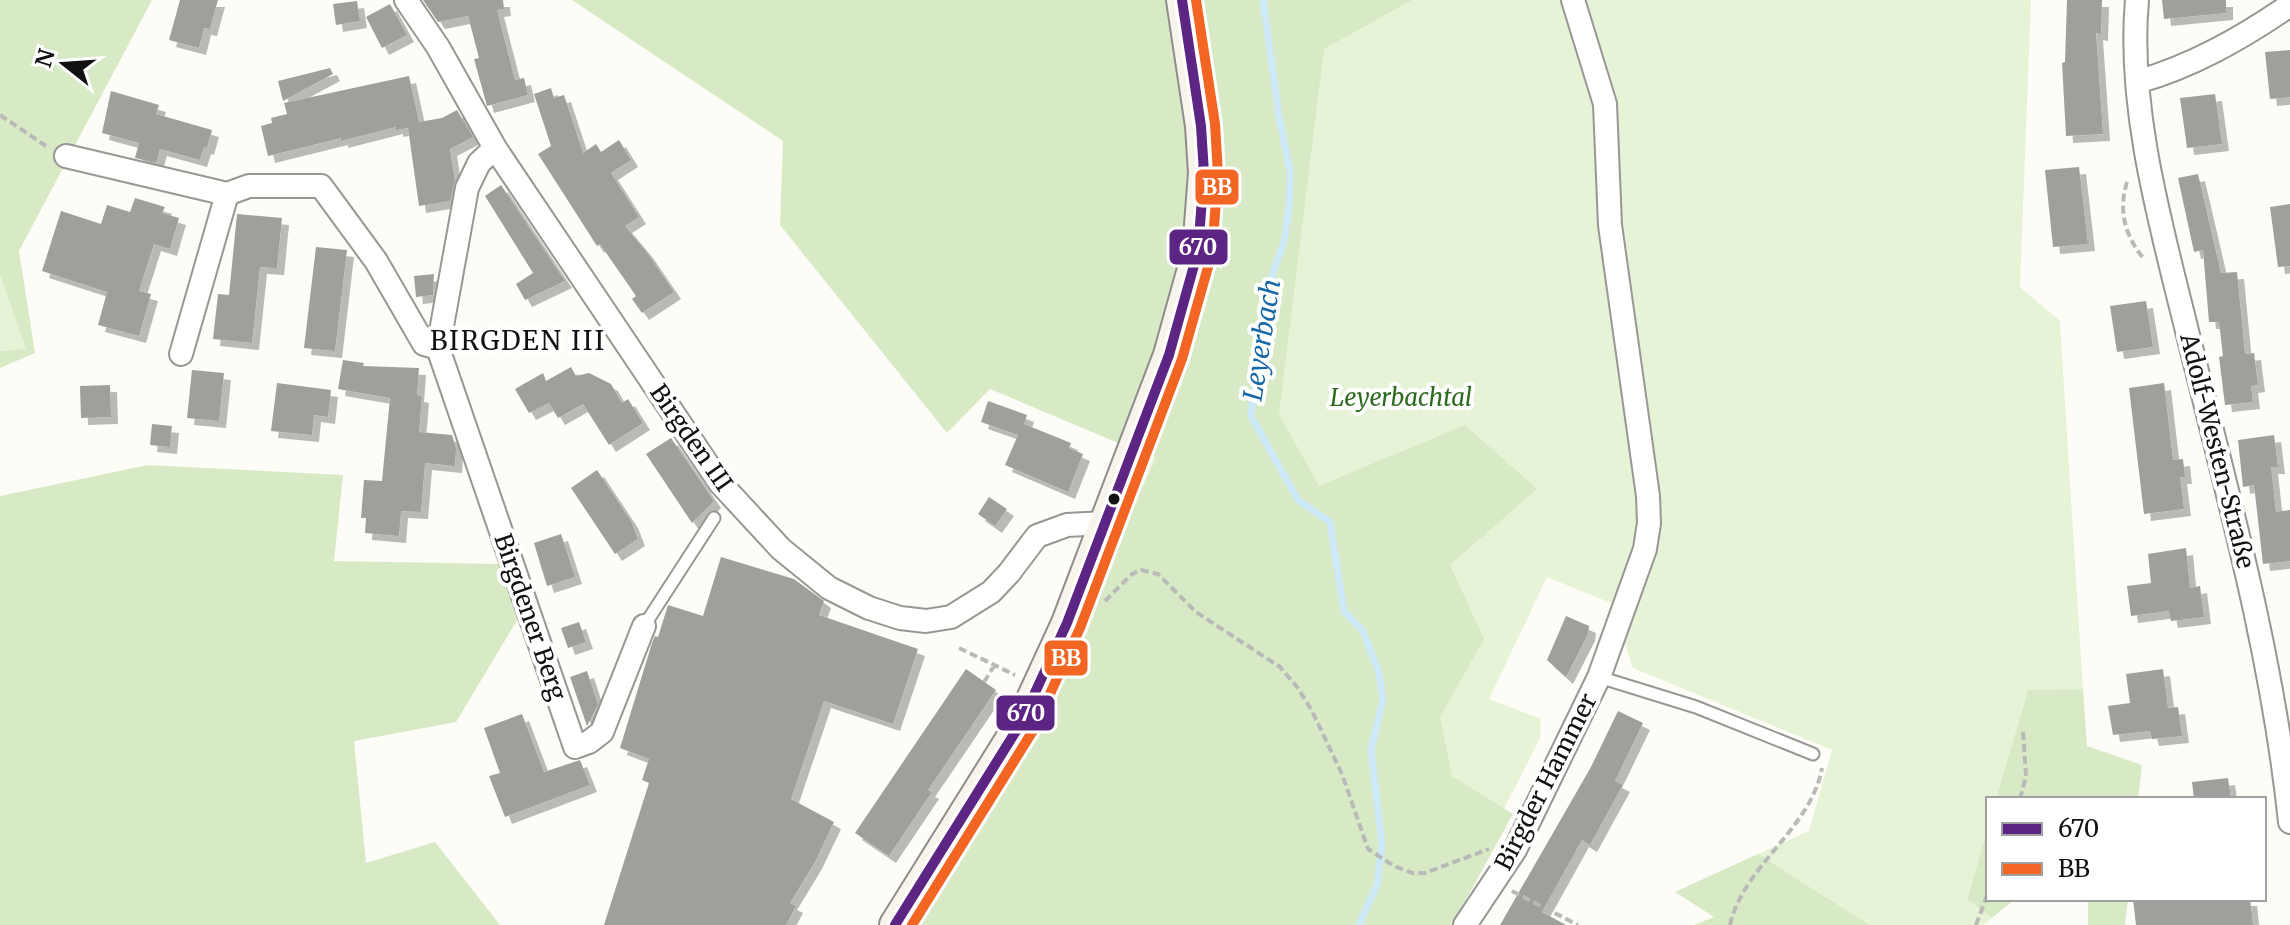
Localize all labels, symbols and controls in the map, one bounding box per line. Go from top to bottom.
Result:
north arrow [24,24,104,104]
text: N [29,45,61,71]
line badge: BB [1194,168,1240,206]
text: BB [1202,173,1232,201]
line badge: 670 [1168,228,1229,266]
text: 670 [1179,233,1217,261]
water label: Leyerbach [1236,277,1287,403]
district label: BIRGDEN III [430,324,606,357]
street label: Adolf-Westen-Straße [2173,329,2262,572]
street label: Birgden III [643,378,740,497]
park label: Leyerbachtal [1330,382,1472,413]
unlabelled marker [1106,491,1122,507]
street label: Birgdener Berg [487,529,574,705]
line badge: BB [1043,639,1089,677]
text: BB [1051,644,1081,672]
street label: Birgder Hammer [1488,688,1604,876]
line badge: 670 [995,694,1056,732]
text: 670 [1007,699,1045,727]
legend [1986,797,2266,901]
text: 670 [2058,813,2099,844]
text: BB [2058,853,2090,884]

